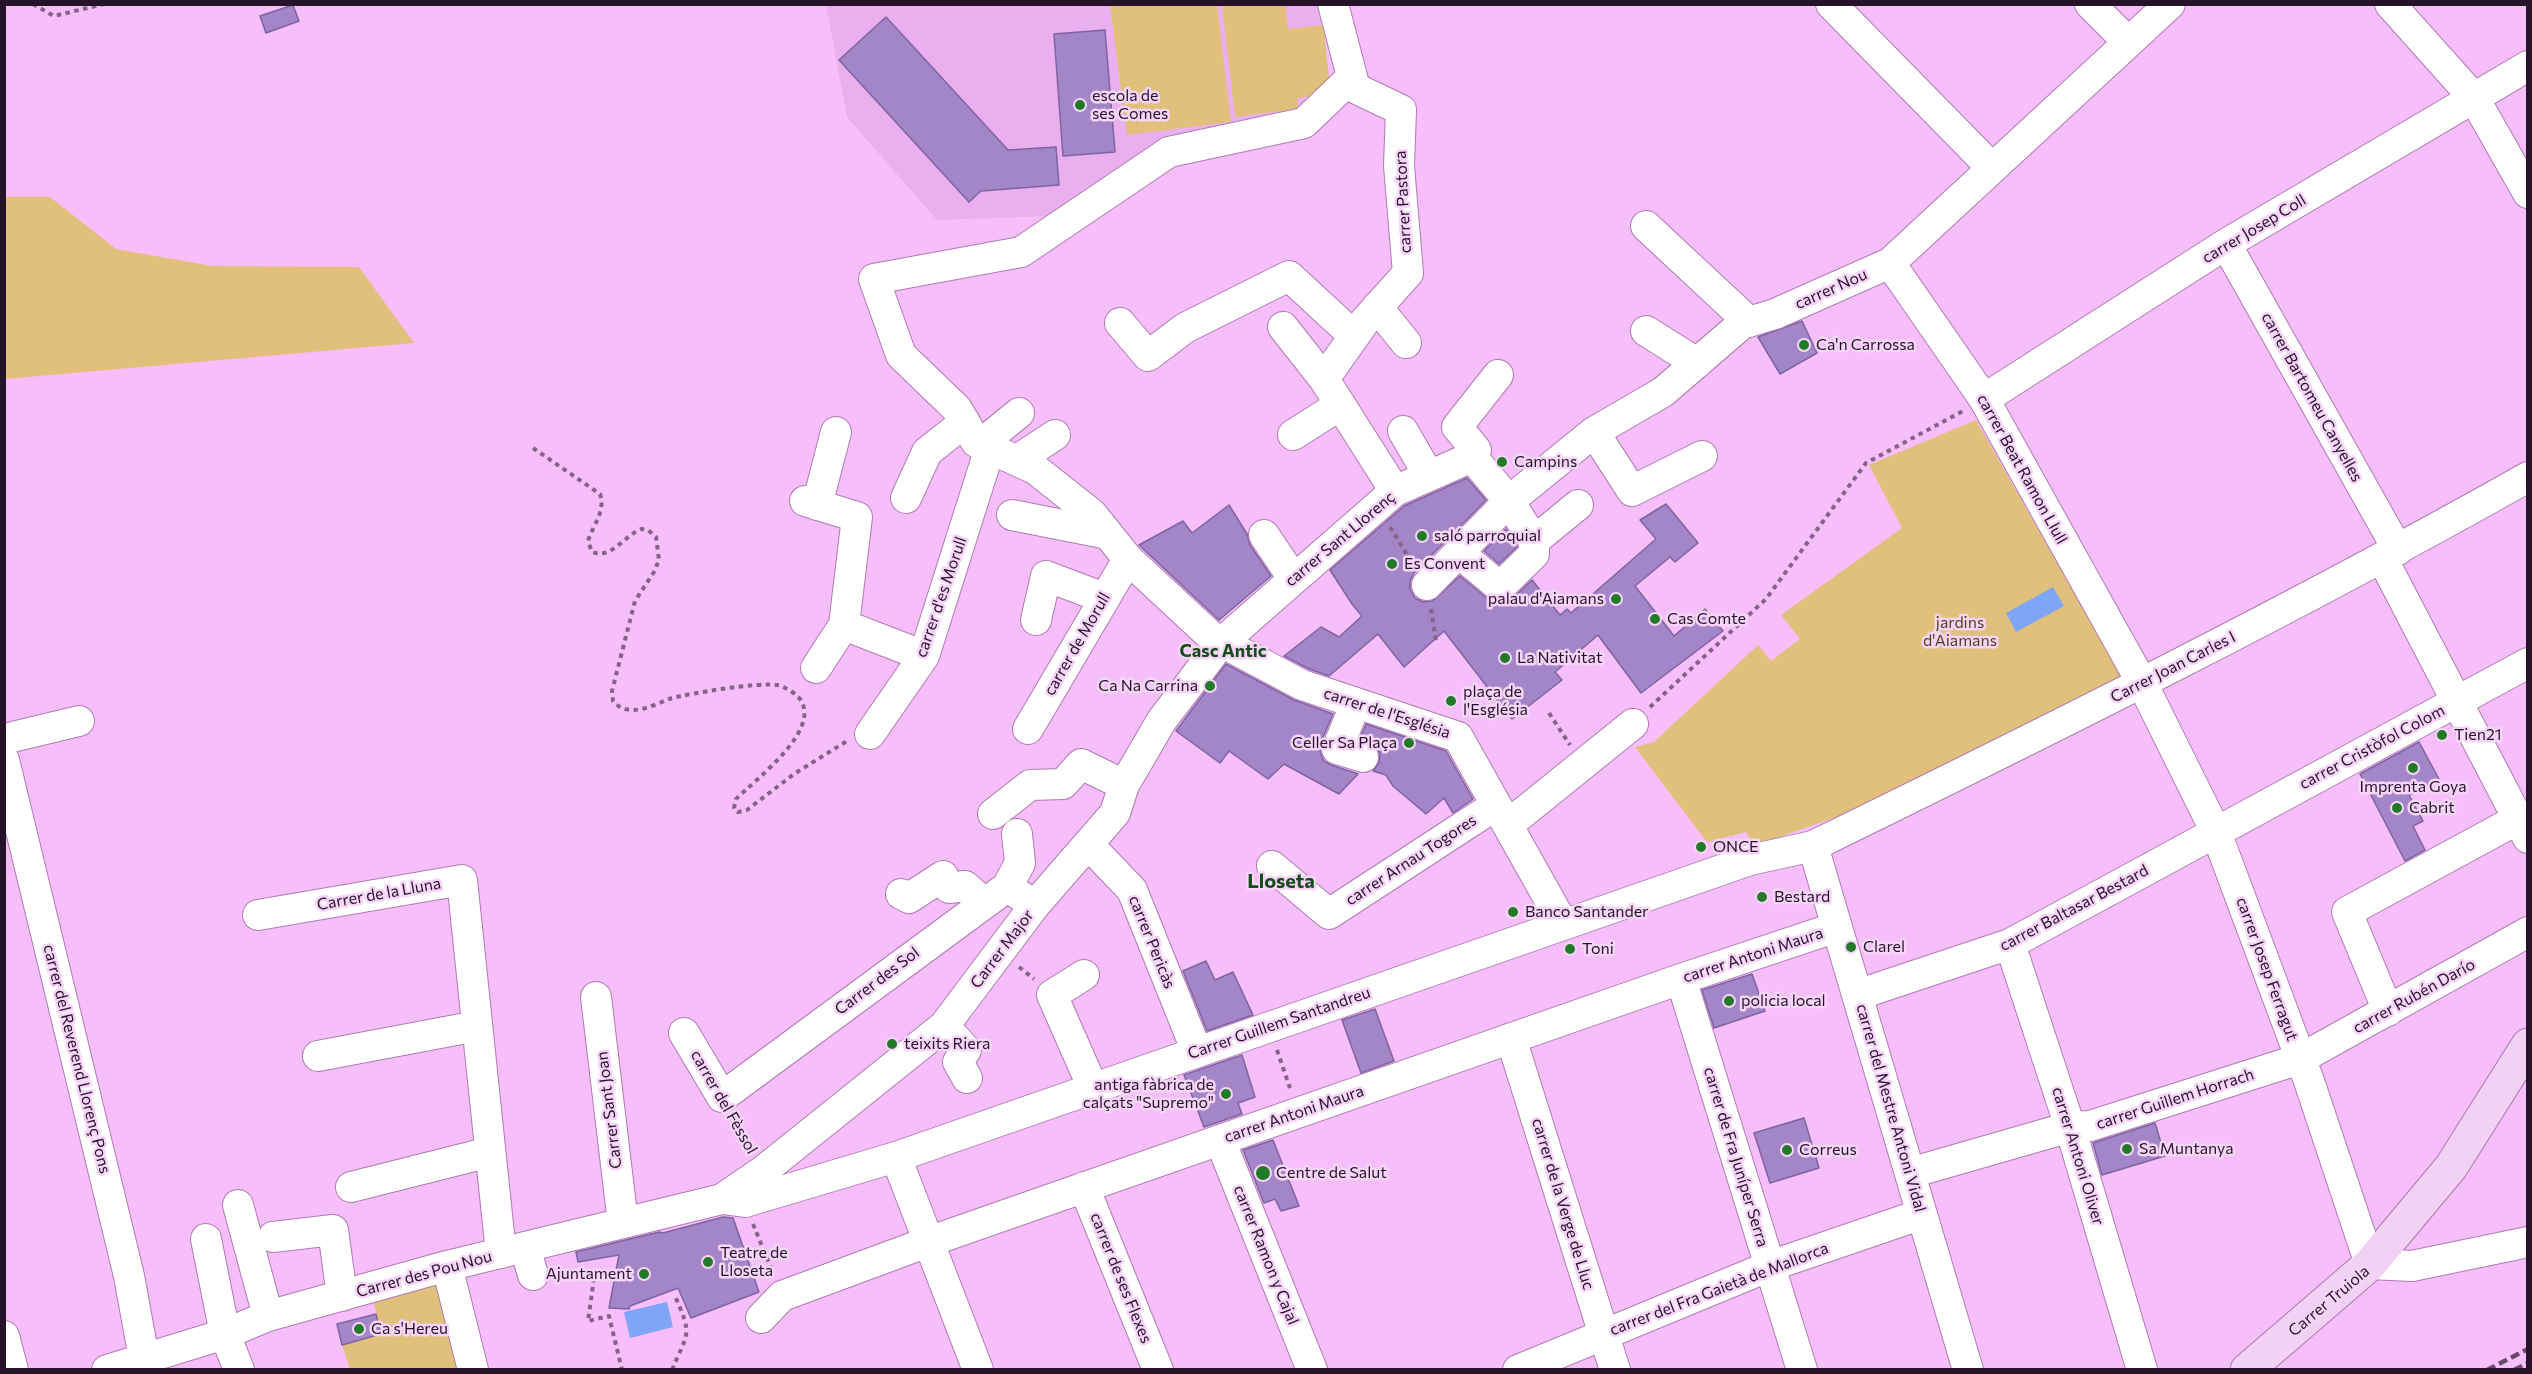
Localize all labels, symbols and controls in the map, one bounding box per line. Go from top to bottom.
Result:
place label: escola de ses Comes [1092,86,1168,124]
marker: escola de ses Comes [1073,98,1087,112]
street label: carrer Pastora [1391,150,1415,254]
street label: carrer Josep Coll [2199,190,2309,268]
street label: carrer Nou [1792,265,1870,313]
street label: carrer Bartomeu Canyelles [2257,309,2367,485]
place label: Ca'n Carrossa [1816,335,1915,355]
marker: Ca'n Carrossa [1797,338,1811,352]
street label: carrer Beat Ramon Llull [1973,391,2071,547]
place label: Campins [1514,452,1577,472]
marker: Campins [1495,455,1509,469]
street label: carrer Sant Llorenç [1281,487,1399,591]
place label: saló parroquial [1434,526,1541,546]
marker: saló parroquial [1415,529,1429,543]
street label: carrer d'es Morull [911,534,971,660]
place label: Es Convent [1404,554,1485,574]
marker: Es Convent [1385,557,1399,571]
street label: carrer de Morull [1040,589,1114,699]
place label: palau d'Aiamans [1488,589,1604,609]
marker: palau d'Aiamans [1609,592,1623,606]
place label: Cas Comte [1667,609,1746,629]
marker: Cas Comte [1648,612,1662,626]
park label: jardins d'Aiamans [1923,613,1997,651]
street label: Carrer Joan Carles I [2107,627,2239,707]
district label: Casc Antic [1179,640,1267,662]
place label: La Nativitat [1517,648,1603,668]
marker: La Nativitat [1498,651,1512,665]
place label: Ca Na Carrina [1098,676,1198,696]
marker: Ca Na Carrina [1203,679,1217,693]
place label: plaça de l'Església [1463,682,1528,720]
street label: carrer de l'Església [1321,683,1453,743]
marker: plaça de l'Església [1444,694,1458,708]
street label: carrer Cristòfol Colom [2296,700,2448,794]
place label: Tien21 [2454,725,2502,745]
marker: Tien21 [2435,728,2449,742]
place label: Celler Sa Plaça [1292,733,1397,753]
marker: Celler Sa Plaça [1402,736,1416,750]
marker: Imprenta Goya [2406,761,2420,775]
place label: Imprenta Goya [2359,777,2467,797]
place label: Cabrit [2409,798,2455,818]
marker: Cabrit [2390,801,2404,815]
street label: carrer Arnau Togores [1342,811,1480,909]
place label: ONCE [1713,837,1759,857]
marker: ONCE [1694,840,1708,854]
street label: carrer Baltasar Bestard [1996,861,2152,955]
district label: Lloseta [1247,869,1315,893]
street label: Carrer de la Lluna [315,874,443,914]
place label: Bestard [1774,887,1830,907]
marker: Bestard [1755,890,1769,904]
street label: carrer Pericàs [1125,893,1179,991]
street label: carrer Josep Ferragut [2232,895,2302,1043]
place label: Banco Santander [1525,902,1648,922]
marker: Banco Santander [1506,905,1520,919]
street label: Carrer Major [966,906,1038,992]
street label: carrer Antoni Maura [1680,923,1826,987]
place label: Clarel [1863,937,1905,957]
place label: Toni [1582,939,1614,959]
marker: Clarel [1844,940,1858,954]
street label: carrer del Reverend Llorenç Pons [39,942,115,1176]
marker: Toni [1563,942,1577,956]
street label: Carrer des Sol [831,943,923,1019]
street label: carrer Rubén Darío [2350,954,2478,1038]
street label: Carrer Guillem Santandreu [1185,983,1373,1063]
place label: policia local [1741,991,1826,1011]
marker: policia local [1722,994,1736,1008]
street label: carrer del Mestre Antoni Vidal [1852,1002,1930,1214]
place label: teixits Riera [904,1034,990,1054]
marker: teixits Riera [885,1037,899,1051]
street label: carrer del Fèssol [686,1047,762,1157]
street label: Carrer Sant Joan [592,1050,626,1170]
street label: carrer Guillem Horrach [2094,1064,2256,1134]
street label: carrer de Fra Juníper Serra [1699,1065,1773,1249]
place label: antiga fàbrica de calçats "Supremo" [1083,1075,1214,1113]
street label: carrer Antoni Maura [1222,1081,1366,1147]
street label: carrer Antoni Oliver [2048,1085,2108,1227]
marker: antiga fàbrica de calçats "Supremo" [1219,1087,1233,1101]
street label: carrer de la Verge de Lluc [1528,1116,1598,1292]
place label: Sa Muntanya [2139,1139,2234,1159]
place label: Correus [1799,1140,1857,1160]
marker: Sa Muntanya [2120,1142,2134,1156]
marker: Correus [1780,1143,1794,1157]
place label: Centre de Salut [1276,1163,1387,1183]
marker: Centre de Salut [1254,1164,1272,1182]
street label: carrer Ramon y Cajal [1229,1182,1303,1328]
street label: carrer de ses Flexes [1086,1210,1156,1346]
street label: carrer del Fra Gaietà de Mallorca [1607,1238,1831,1340]
place label: Teatre de Lloseta [720,1243,788,1281]
street label: Carrer des Pou Nou [354,1247,494,1301]
marker: Teatre de Lloseta [701,1255,715,1269]
street label: Carrer Truiola [2284,1261,2374,1341]
place label: Ajuntament [546,1264,632,1284]
marker: Ajuntament [637,1267,651,1281]
place label: Ca s'Hereu [371,1319,448,1339]
marker: Ca s'Hereu [352,1322,366,1336]

